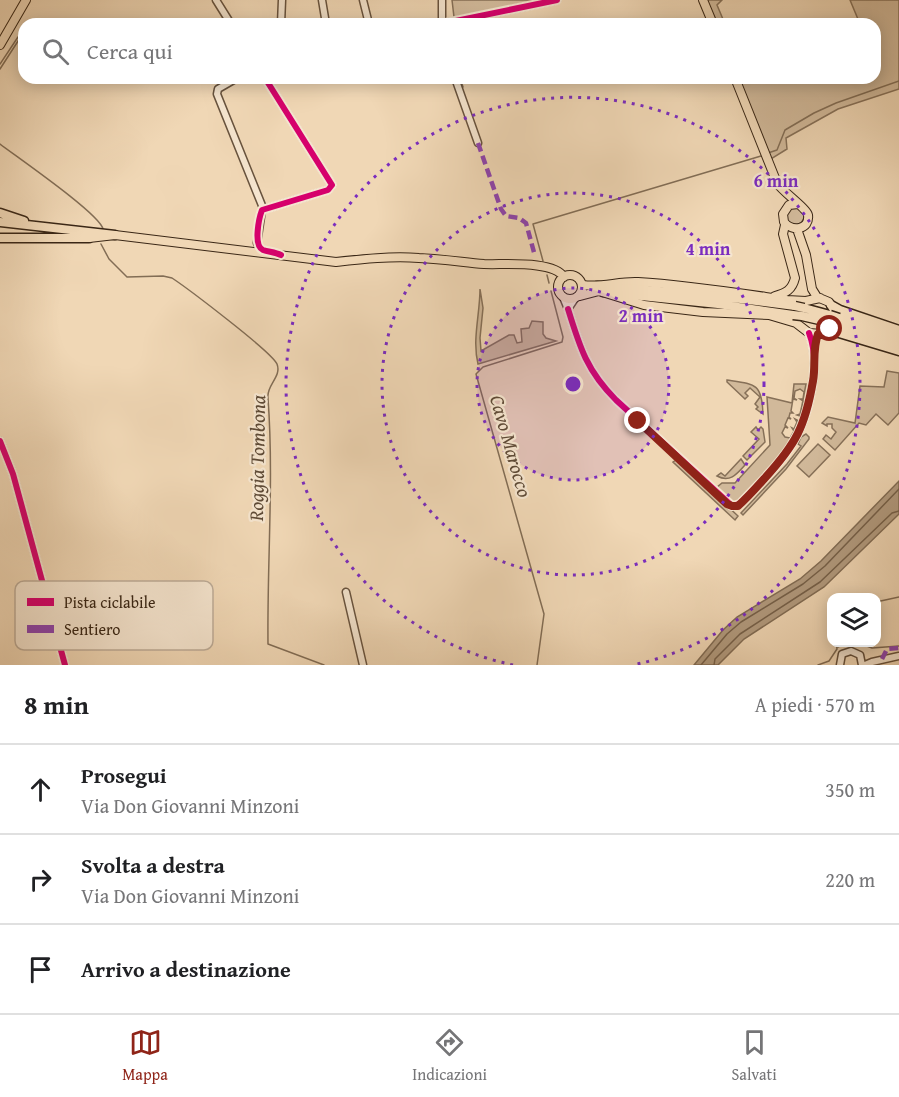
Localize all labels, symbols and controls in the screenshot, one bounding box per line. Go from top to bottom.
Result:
search box [18,18,881,84]
icon: search [39,35,72,68]
text: Cerca qui [87,35,173,67]
text: 6 min [754,167,799,194]
text: 4 min [686,235,731,262]
text: 2 min [619,302,664,329]
route start [816,315,842,341]
centre of rings [563,374,583,394]
water label: Cavo Marocco [483,391,540,501]
water label: Roggia Tombona [241,394,272,522]
route end [624,407,650,433]
legend [15,581,213,650]
text: Pista ciclabile [64,590,155,614]
map controls [827,593,881,647]
button: layers [827,593,881,647]
text: Sentiero [64,617,120,641]
text: 8 min [24,685,89,724]
text: A piedi · 570 m [755,690,875,719]
text: Prosegui [81,759,167,791]
icon: ahead [24,773,57,806]
text: 350 m [825,775,875,804]
text: Via Don Giovanni Minzoni [81,791,299,820]
text: Svolta a destra [81,849,225,881]
icon: right [24,863,57,896]
text: 220 m [825,865,875,894]
text: Via Don Giovanni Minzoni [81,881,299,910]
icon: arrive [24,953,57,986]
text: Arrivo a destinazione [81,953,291,985]
tab: Mappa [122,1026,168,1086]
tab: Indicazioni [412,1026,487,1086]
tab: Salvati [732,1026,777,1086]

